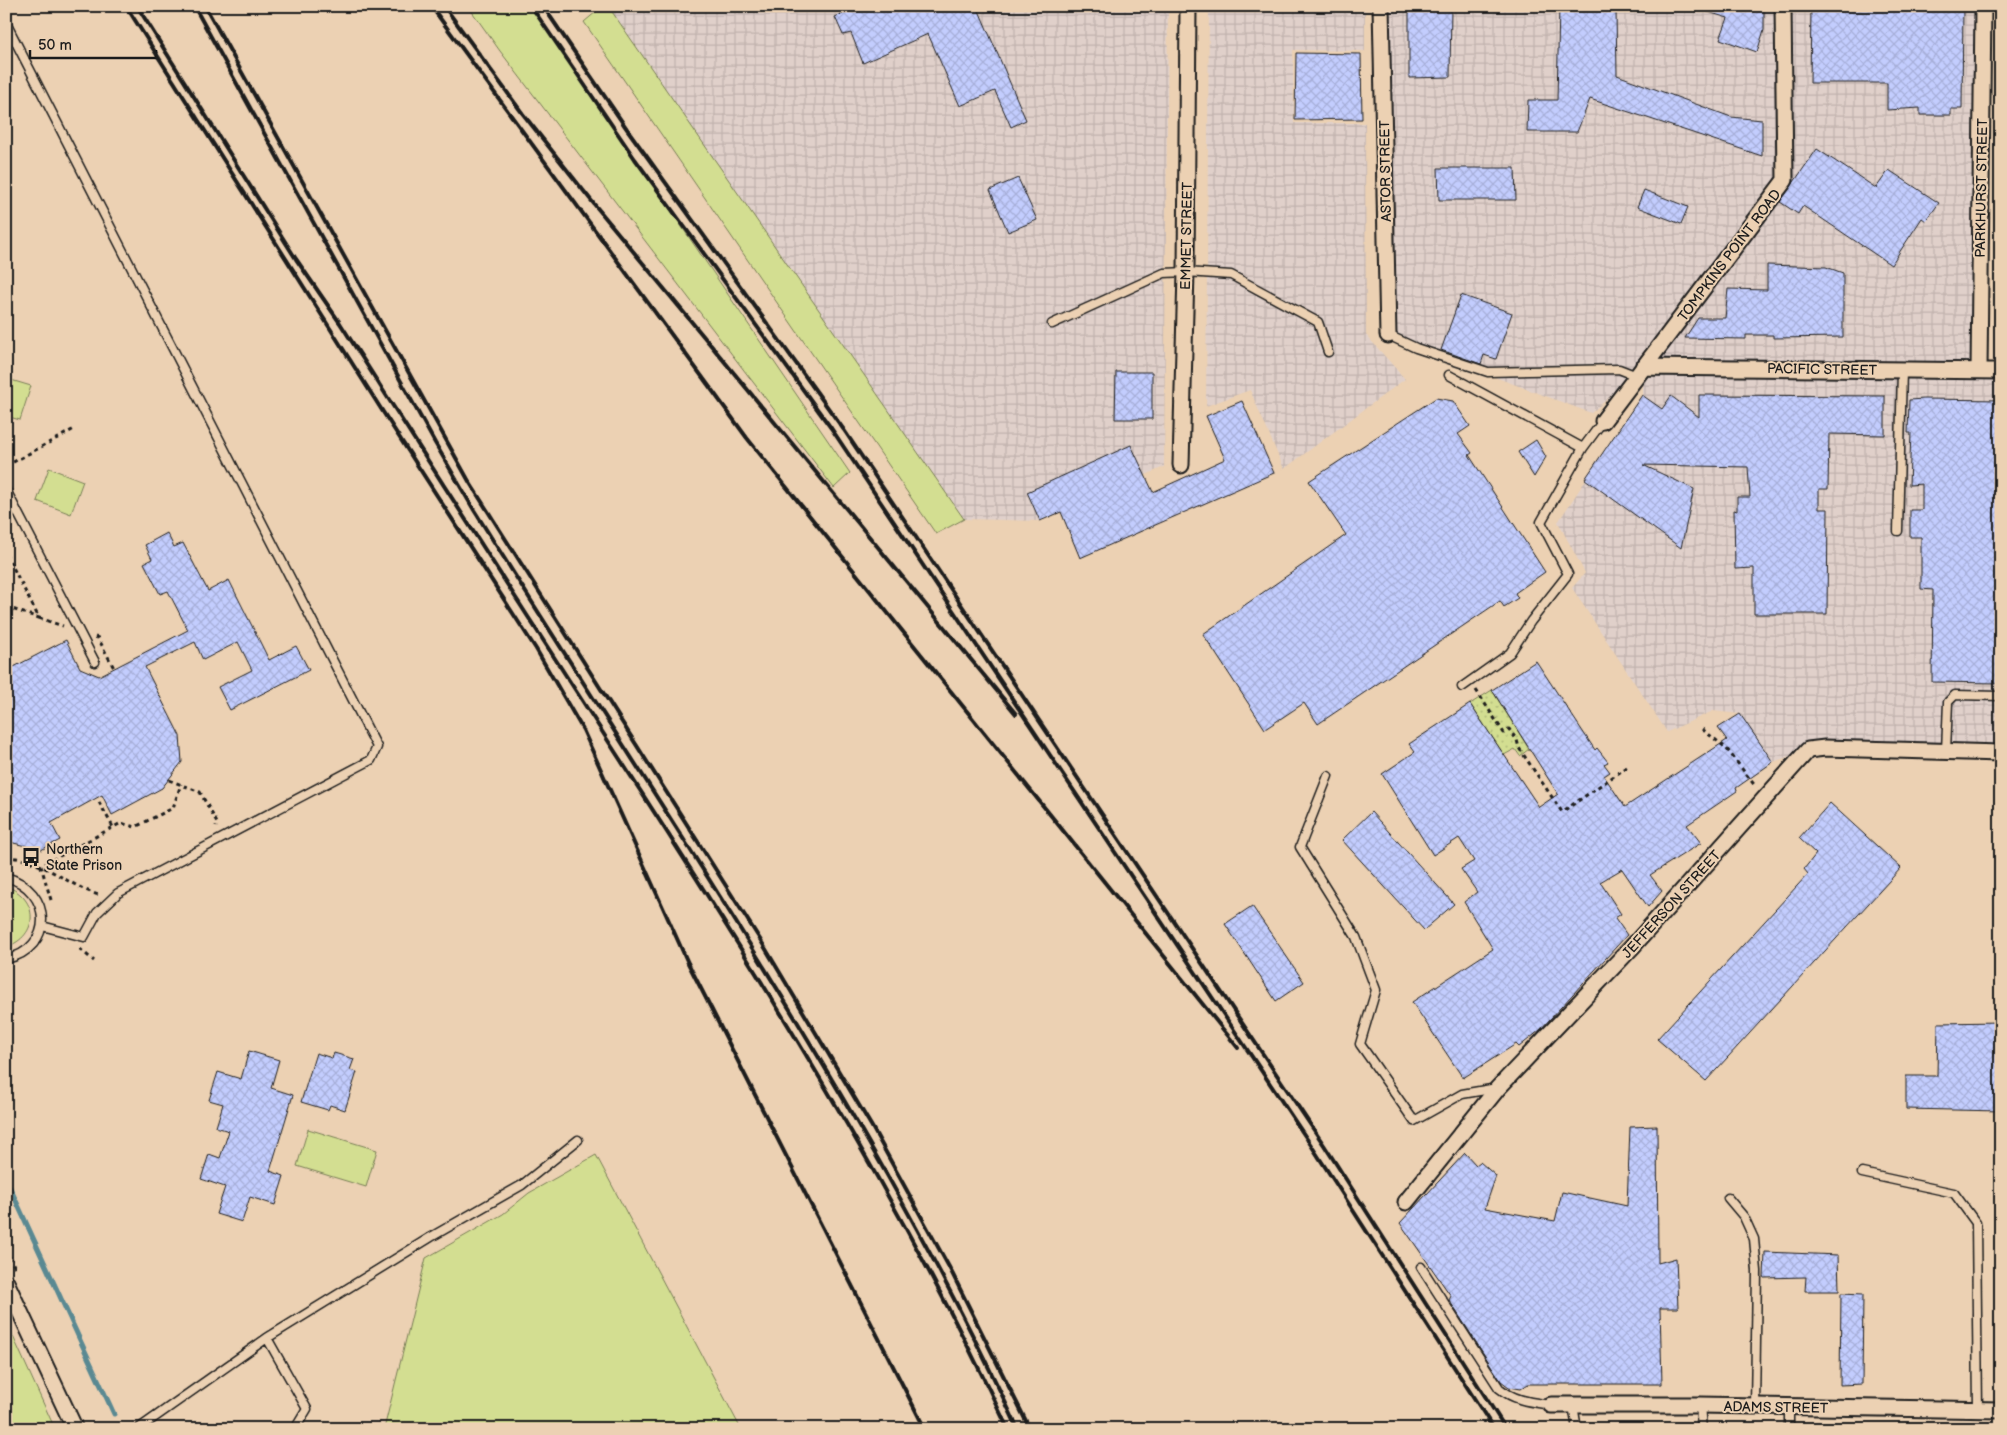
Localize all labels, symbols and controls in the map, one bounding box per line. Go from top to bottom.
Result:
scale bar [30,28,156,60]
text: 50 m [38,36,72,55]
street label: PARKHURST STREET [1972,118,1991,258]
street label: ASTOR STREET [1376,119,1395,222]
street label: EMMET STREET [1177,181,1196,290]
street label: TOMPKINS POINT ROAD [1674,186,1785,325]
street label: PACIFIC STREET [1767,360,1878,379]
place label: Northern State Prison [46,841,122,874]
bus stop icon: Northern State Prison [20,846,42,868]
street label: JEFFERSON STREET [1618,846,1725,962]
street label: ADAMS STREET [1724,1398,1829,1417]

